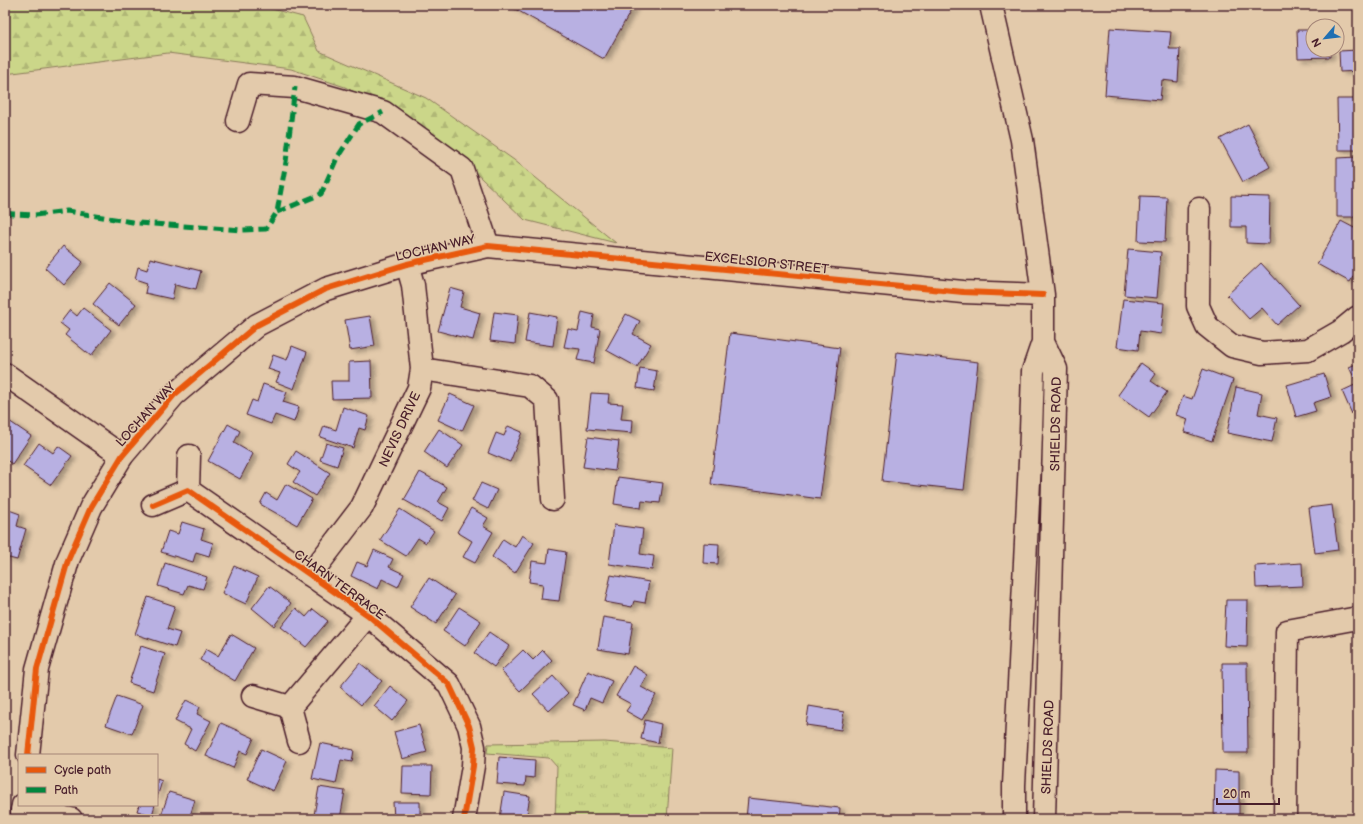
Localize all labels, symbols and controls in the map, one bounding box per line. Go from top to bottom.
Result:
north arrow [1305,18,1345,58]
text: N [1309,36,1324,49]
street label: LOCHAN WAY [394,231,477,265]
street label: EXCELSIOR STREET [704,249,830,278]
street label: SHIELDS ROAD [1047,377,1065,471]
street label: LOCHAN WAY [113,379,179,450]
street label: NEVIS DRIVE [376,389,424,470]
street label: CHARN TERRACE [291,546,389,624]
street label: SHIELDS ROAD [1038,700,1058,794]
legend [18,754,158,806]
text: Cycle path [54,763,111,778]
scale bar [1217,780,1279,806]
text: Path [54,783,79,798]
text: 20 m [1223,787,1250,802]

